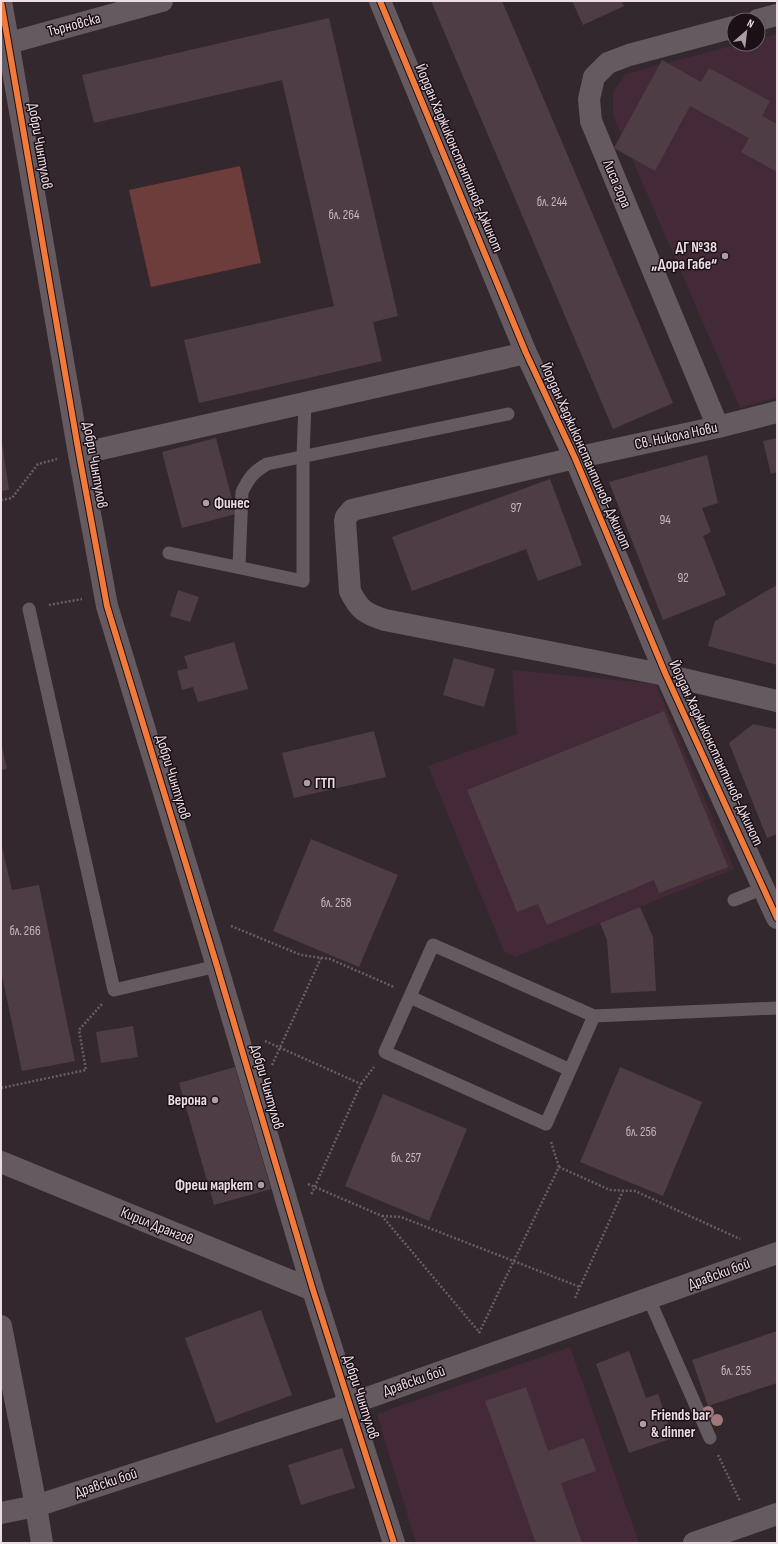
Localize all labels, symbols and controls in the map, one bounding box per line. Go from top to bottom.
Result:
street label: Търновска [45,9,103,41]
north arrow [726,12,766,52]
text: N [745,16,756,31]
street label: Йордан Хаджиконстантинов-Джинот [411,61,507,255]
street label: Добри Чинтулов [23,101,57,191]
street label: Лиса гора [598,156,636,211]
house number: бл. 244 [537,194,568,210]
house number: бл. 264 [328,207,360,223]
place label: ДГ №38 „Дора Габе“ [651,238,717,274]
marker: ДГ №38 „Дора Габе“ [720,251,730,261]
street label: Йордан Хаджиконстантинов-Джинот [536,359,636,553]
street label: Св. Никола Нови [633,418,719,454]
street label: Добри Чинтулов [78,420,112,510]
place label: Финес [214,494,250,513]
marker: Финес [201,498,211,508]
house number: 97 [511,500,522,516]
house number: 94 [659,512,671,528]
house number: 92 [677,570,689,586]
street label: Йордан Хаджиконстантинов-Джинот [665,657,767,849]
street label: Добри Чинтулов [151,732,195,822]
place label: ГТП [315,774,335,793]
marker: ГТП [302,778,312,788]
house number: бл. 258 [321,895,352,911]
house number: бл. 266 [9,923,41,939]
street label: Добри Чинтулов [246,1042,288,1132]
place label: Верона [168,1091,207,1110]
marker: Верона [210,1095,220,1105]
house number: бл. 256 [626,1124,657,1140]
house number: бл. 257 [391,1150,422,1166]
place label: Фреш маркет [175,1176,253,1195]
marker: Фреш маркет [256,1180,266,1190]
street label: Кирил Дрангов [118,1203,196,1249]
street label: Дравски бой [685,1254,753,1294]
street label: Добри Чинтулов [338,1352,384,1442]
street label: Дравски бой [380,1362,448,1400]
house number: бл. 255 [721,1363,751,1379]
place label: Friends bar & dinner [651,1406,710,1442]
marker: Friends bar & dinner [638,1419,648,1429]
street label: Дравски бой [72,1464,140,1502]

